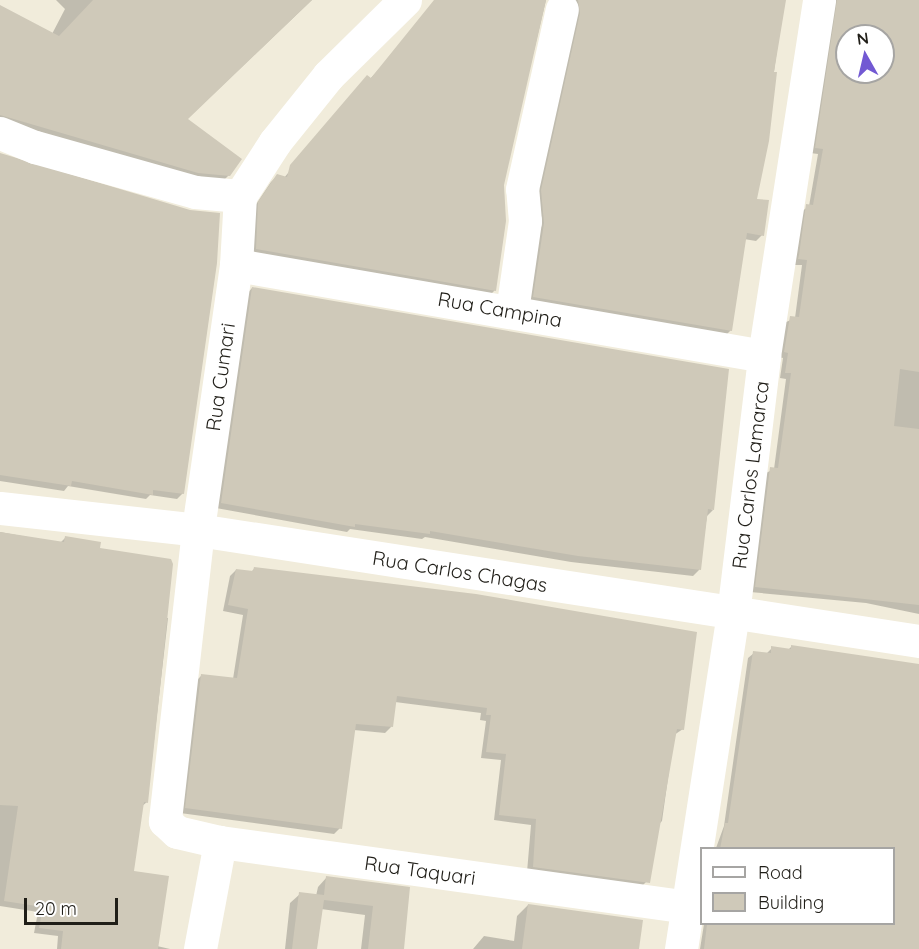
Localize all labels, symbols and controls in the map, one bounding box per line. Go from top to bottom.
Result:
north arrow [835,24,895,84]
text: N [856,27,870,49]
street label: Rua Campina [436,286,564,332]
street label: Rua Cumari [201,321,239,433]
street label: Rua Carlos Lamarca [727,380,773,570]
street label: Rua Carlos Chagas [371,545,549,597]
legend [700,847,895,925]
street label: Rua Taquari [363,850,477,890]
text: Road [758,861,803,884]
scale bar [27,886,122,924]
text: Building [758,891,824,914]
text: 20 m [35,897,77,920]

